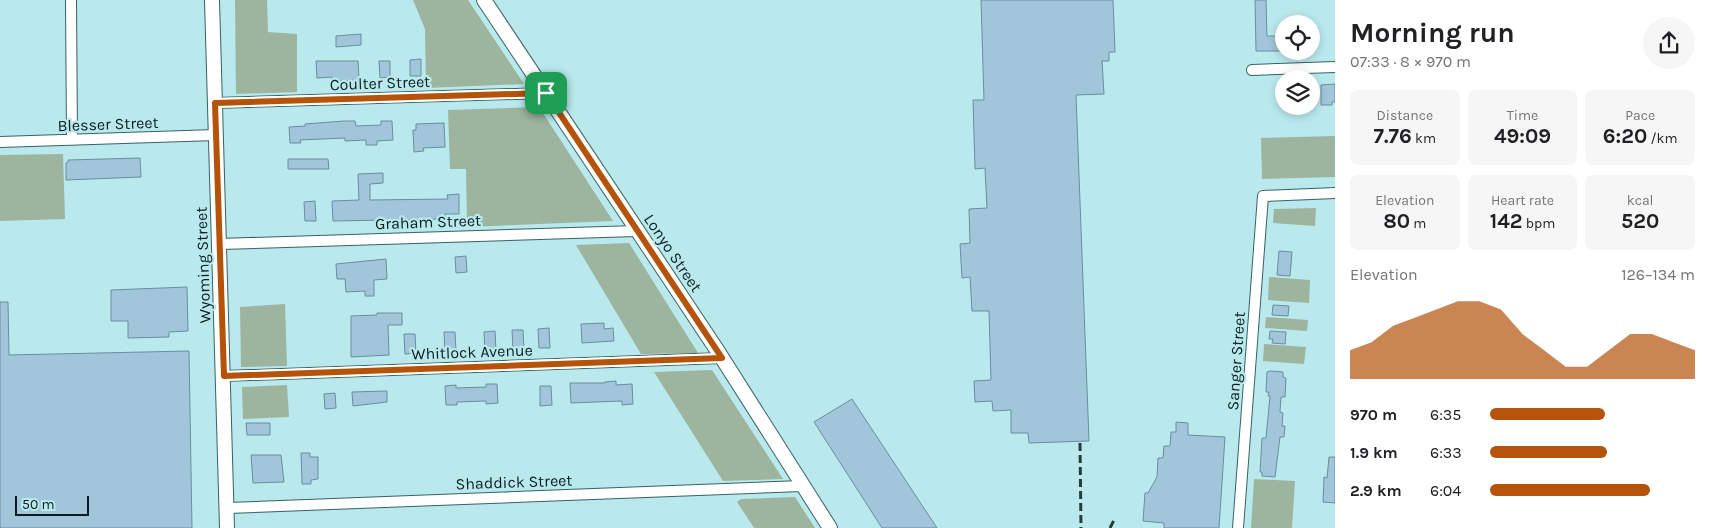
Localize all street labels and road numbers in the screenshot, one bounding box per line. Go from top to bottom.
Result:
street label: Coulter Street [329,72,431,94]
street label: Blesser Street [57,113,159,135]
street label: Wyoming Street [191,206,215,324]
street label: Lonyo Street [640,210,706,296]
street label: Graham Street [375,211,481,233]
street label: Sanger Street [1223,311,1249,411]
street label: Whitlock Avenue [411,340,533,364]
street label: Shaddick Street [455,470,573,494]

